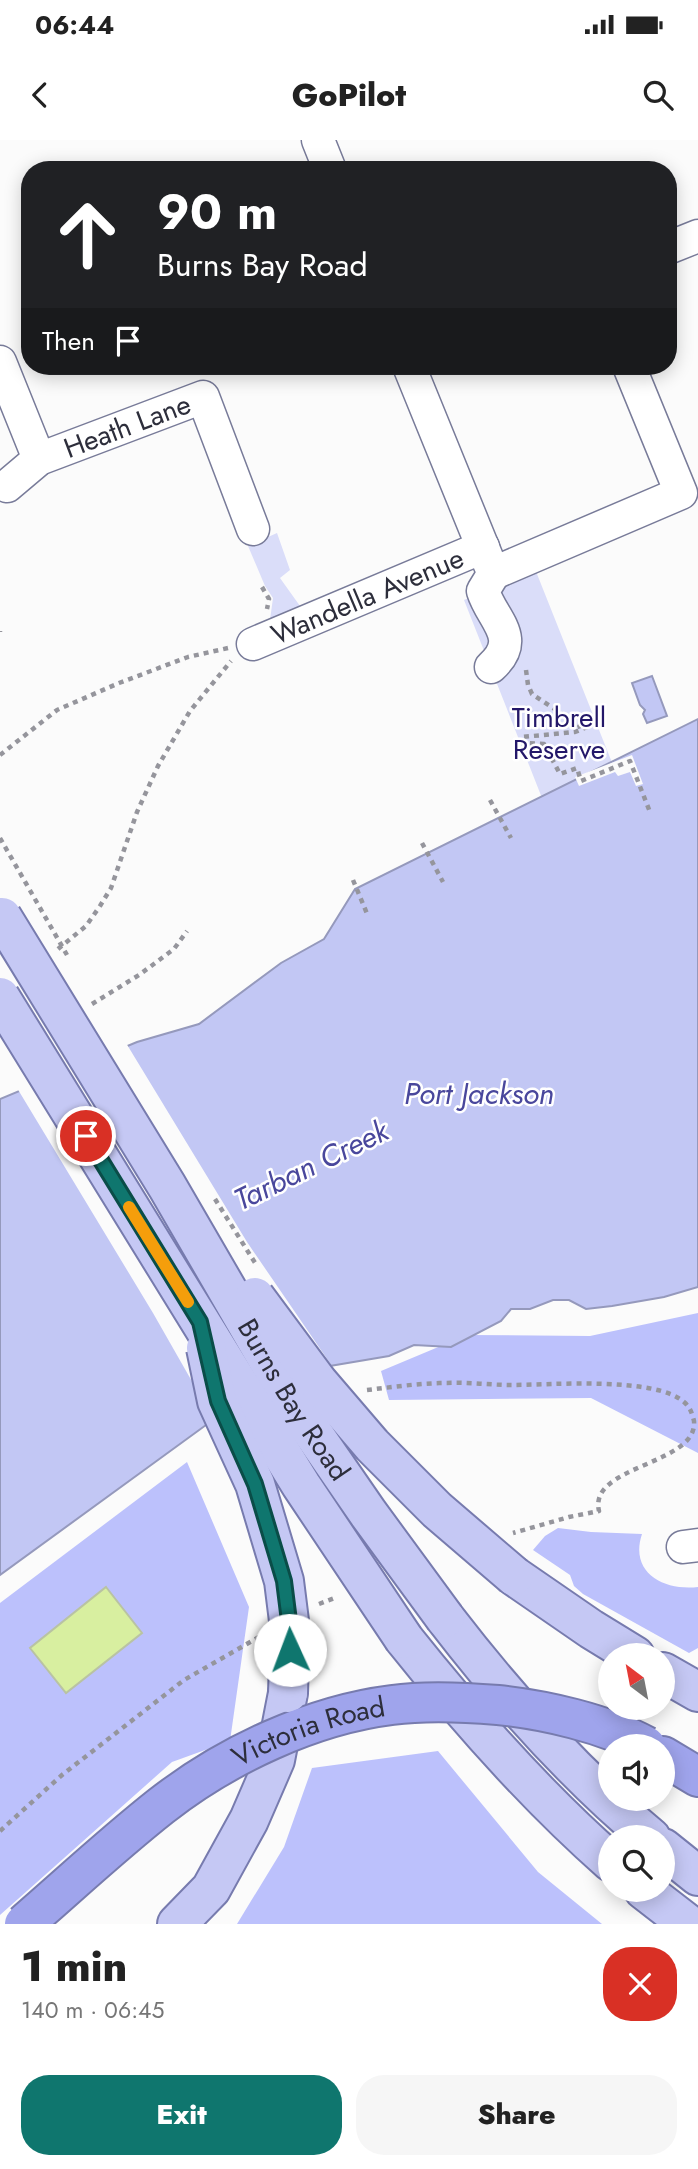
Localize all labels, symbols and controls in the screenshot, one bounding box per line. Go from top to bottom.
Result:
text: 06:44 [35,6,114,44]
text: GoPilot [292,72,406,118]
icon: back [21,76,59,114]
icon: search [639,76,677,114]
text: 90 m [157,177,277,247]
icon: ahead [42,189,133,280]
text: Burns Bay Road [157,242,368,288]
text: Then [42,322,95,360]
icon: arrive [109,322,147,360]
street label: Heath Lane [58,383,196,468]
street label: Wandella Avenue [265,537,470,655]
park label: Timbrell Reserve [512,697,606,770]
water label: Port Jackson [404,1072,554,1115]
pin [56,1106,116,1166]
water label: Tarban Creek [227,1109,396,1221]
icon: arrive [67,1117,105,1155]
street label: Burns Bay Road [228,1311,360,1489]
position arrow [253,1613,327,1687]
north arrow [598,1643,676,1720]
map controls [598,1643,675,1902]
street label: Victoria Road [224,1686,388,1777]
button: sound [598,1734,675,1811]
button: search [598,1825,675,1902]
text: 1 min [21,1936,127,1997]
button: close [603,1947,677,2021]
text: 140 m · 06:45 [21,1993,164,2027]
button: Exit [21,2075,342,2155]
button: Share [356,2075,677,2155]

